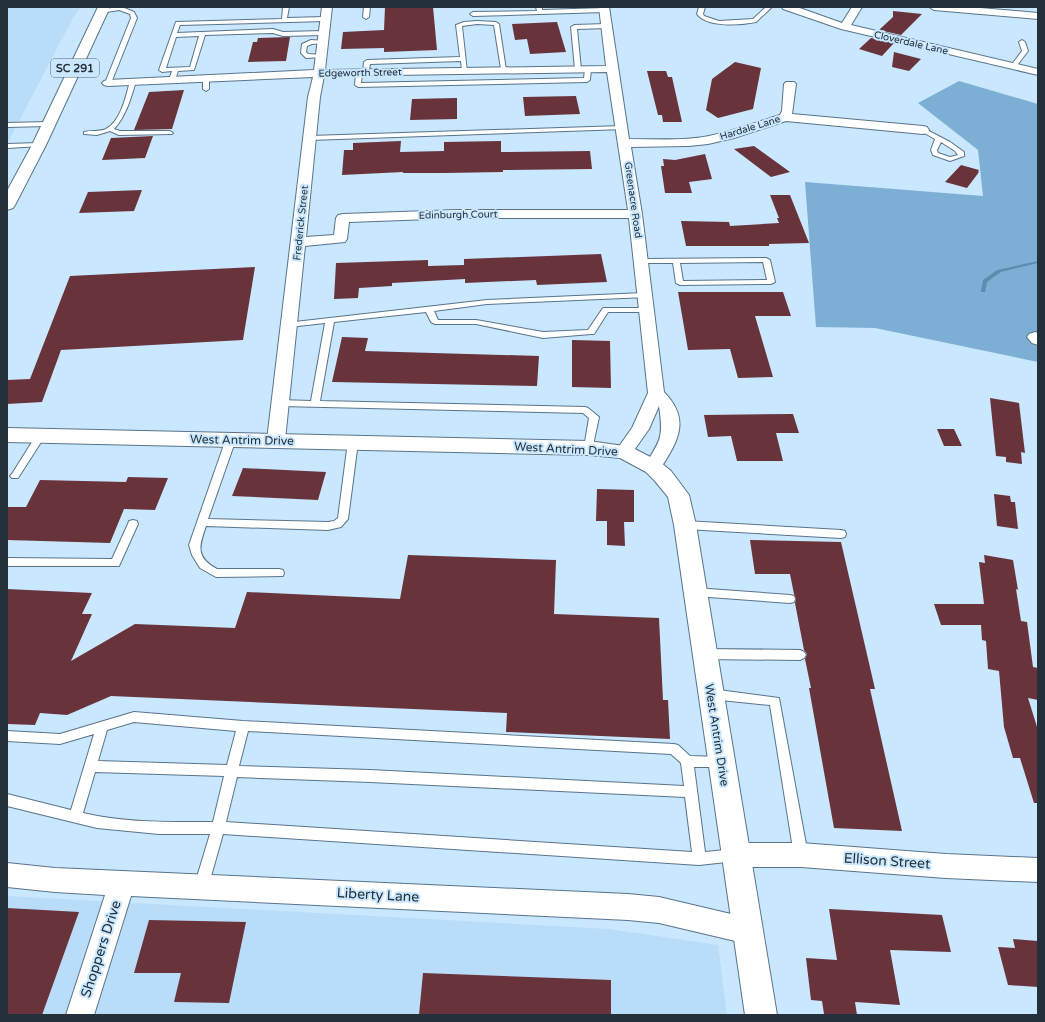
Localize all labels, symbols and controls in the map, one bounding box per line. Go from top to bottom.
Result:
street label: Cloverdale Lane [873,29,950,57]
road number: SC 291 [51,59,99,77]
street label: Edgeworth Street [318,66,402,80]
street label: Hardale Lane [718,113,782,143]
street label: Greenacre Road [622,161,644,239]
street label: Frederick Street [291,185,311,261]
street label: Edinburgh Court [418,208,498,222]
street label: West Antrim Drive [190,432,294,448]
street label: West Antrim Drive [514,439,618,459]
street label: West Antrim Drive [702,683,732,788]
street label: Ellison Street [843,849,932,873]
street label: Liberty Lane [336,884,420,906]
street label: Shoppers Drive [77,898,125,1000]

